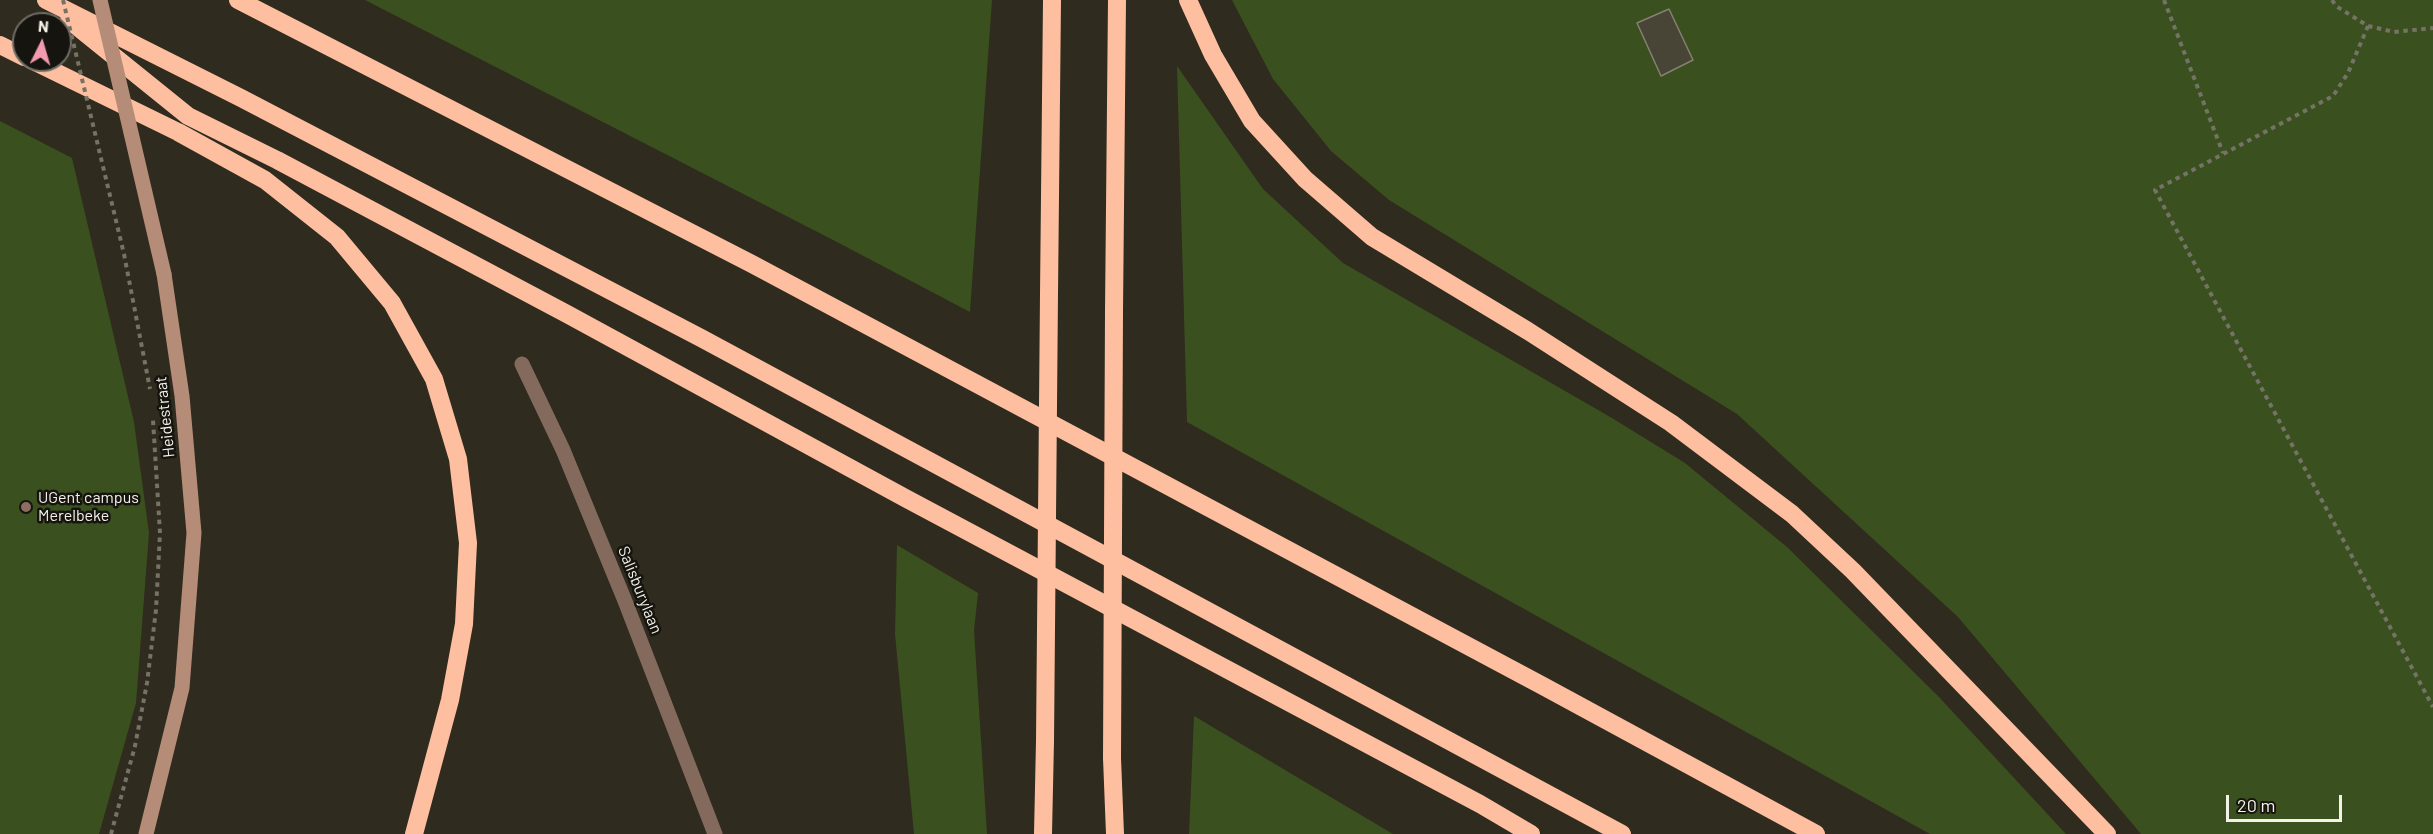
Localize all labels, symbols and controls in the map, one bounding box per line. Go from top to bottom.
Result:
north arrow [12,12,72,72]
text: N [37,16,50,35]
street label: Heidestraat [151,375,179,459]
place label: UGent campus Merelbeke [38,488,139,526]
marker: UGent campus Merelbeke [19,500,33,514]
street label: Salisburylaan [614,543,666,637]
scale bar [2229,783,2344,821]
text: 20 m [2237,794,2275,816]

